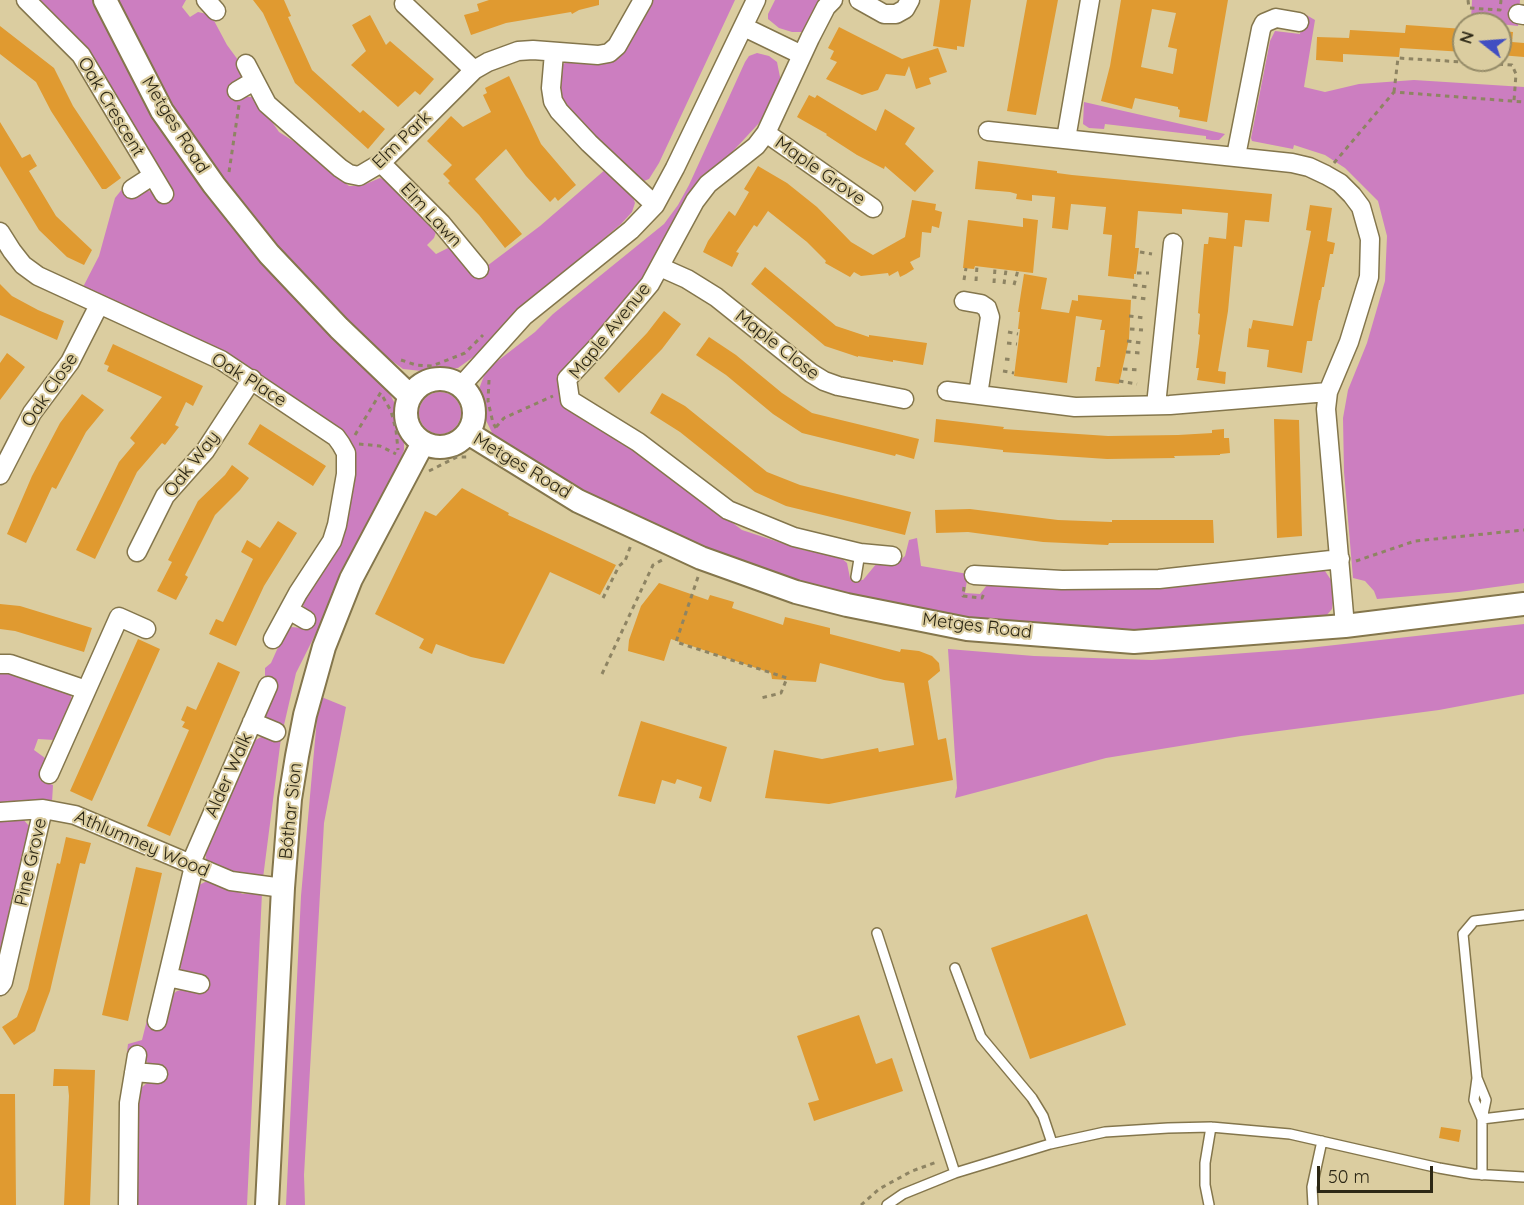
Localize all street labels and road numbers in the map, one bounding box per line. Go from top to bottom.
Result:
street label: Oak Crescent [73,53,149,161]
street label: Metges Road [137,73,213,177]
street label: Elm Park [368,107,436,173]
street label: Maple Grove [771,132,869,210]
street label: Elm Lawn [396,178,466,252]
street label: Maple Avenue [565,279,655,383]
street label: Maple Close [731,305,823,385]
street label: Oak Place [207,348,291,412]
street label: Oak Close [17,349,83,431]
street label: Oak Way [160,427,224,501]
street label: Metges Road [469,428,575,504]
street label: Metges Road [921,609,1033,643]
street label: Alder Walk [201,729,257,821]
street label: Bóthar Sion [275,762,307,860]
street label: Athlumney Wood [72,806,212,882]
street label: Pine Grove [10,816,52,908]

